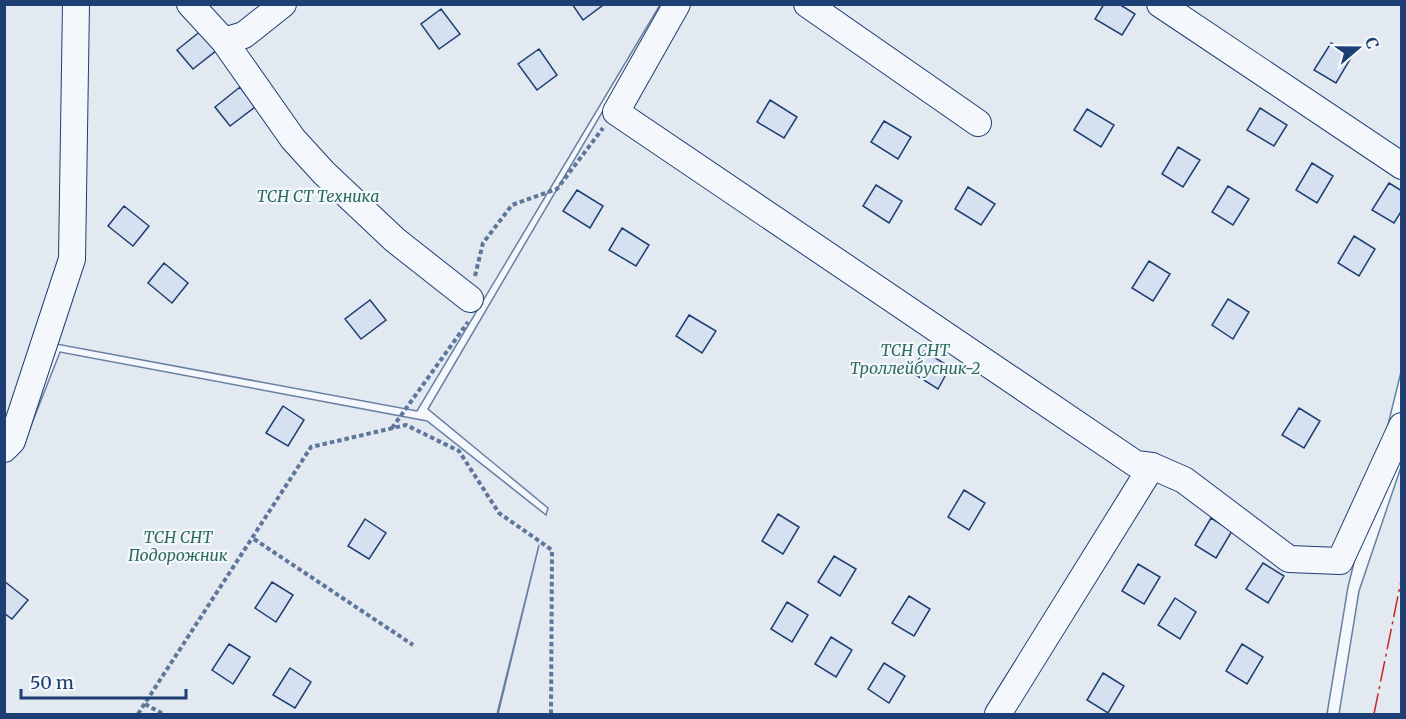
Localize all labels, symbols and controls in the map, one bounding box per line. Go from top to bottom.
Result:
north arrow [1328,18,1388,78]
text: С [1361,34,1383,51]
park label: ТСН СТ Техника [257,186,379,206]
park label: ТСН СНТ Троллейбусник-2 [850,340,980,378]
park label: ТСН СНТ Подорожник [128,527,228,565]
scale bar [21,662,186,700]
text: 50 m [30,671,74,694]

